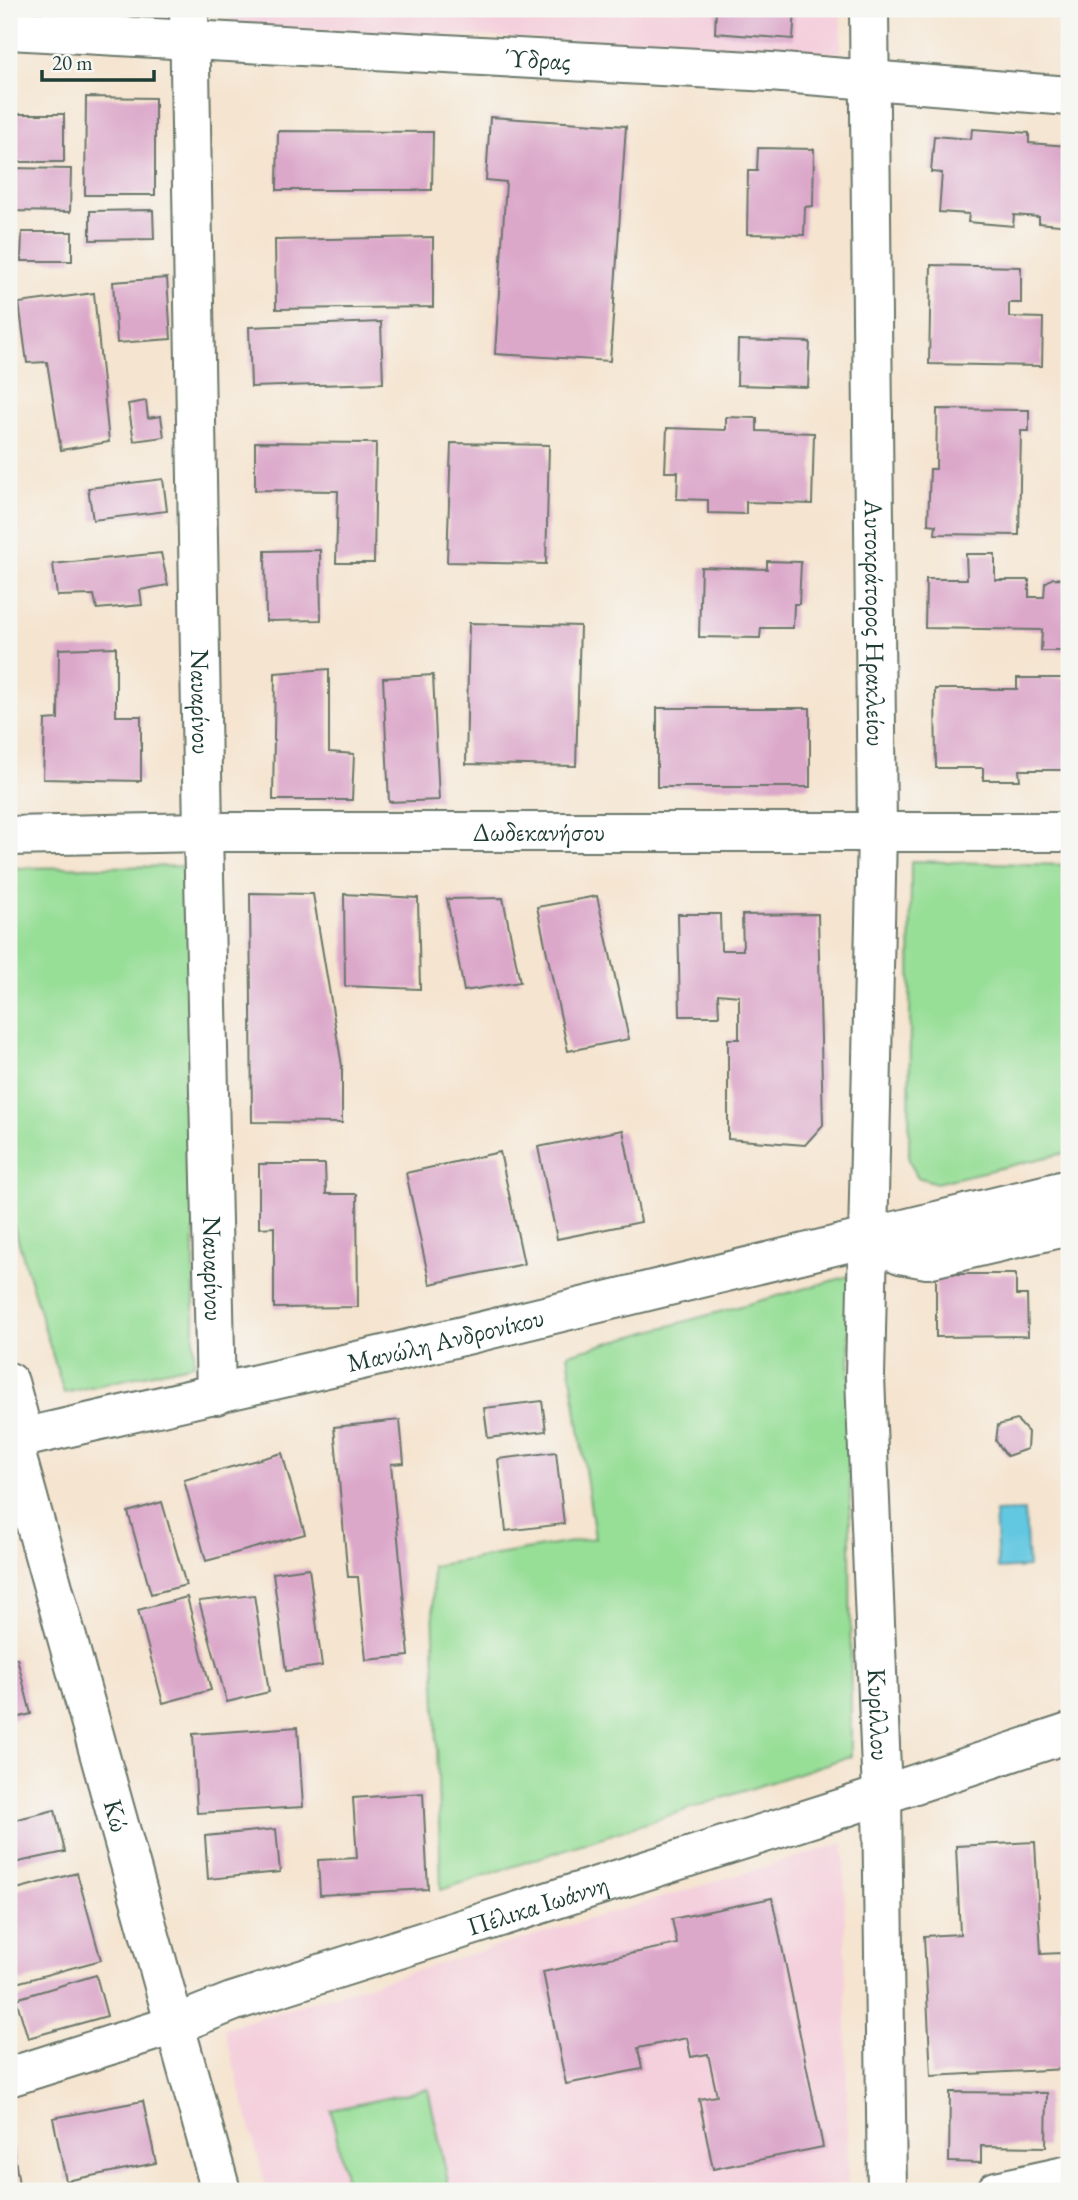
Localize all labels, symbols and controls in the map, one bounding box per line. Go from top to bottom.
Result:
scale bar [42,38,154,82]
street label: Ύδρας [504,40,572,78]
text: 20 m [52,49,93,76]
street label: Αυτοκράτορος Ηρακλείου [857,498,893,747]
street label: Ναυαρίνου [183,649,219,755]
street label: Δωδεκανήσου [473,815,605,849]
street label: Ναυαρίνου [195,1216,231,1322]
street label: Μανώλη Ανδρονίκου [344,1300,547,1380]
street label: Κυρίλλου [860,1668,898,1761]
street label: Κώ [96,1796,137,1836]
street label: Πέλικα Ιωάννη [463,1867,612,1943]

